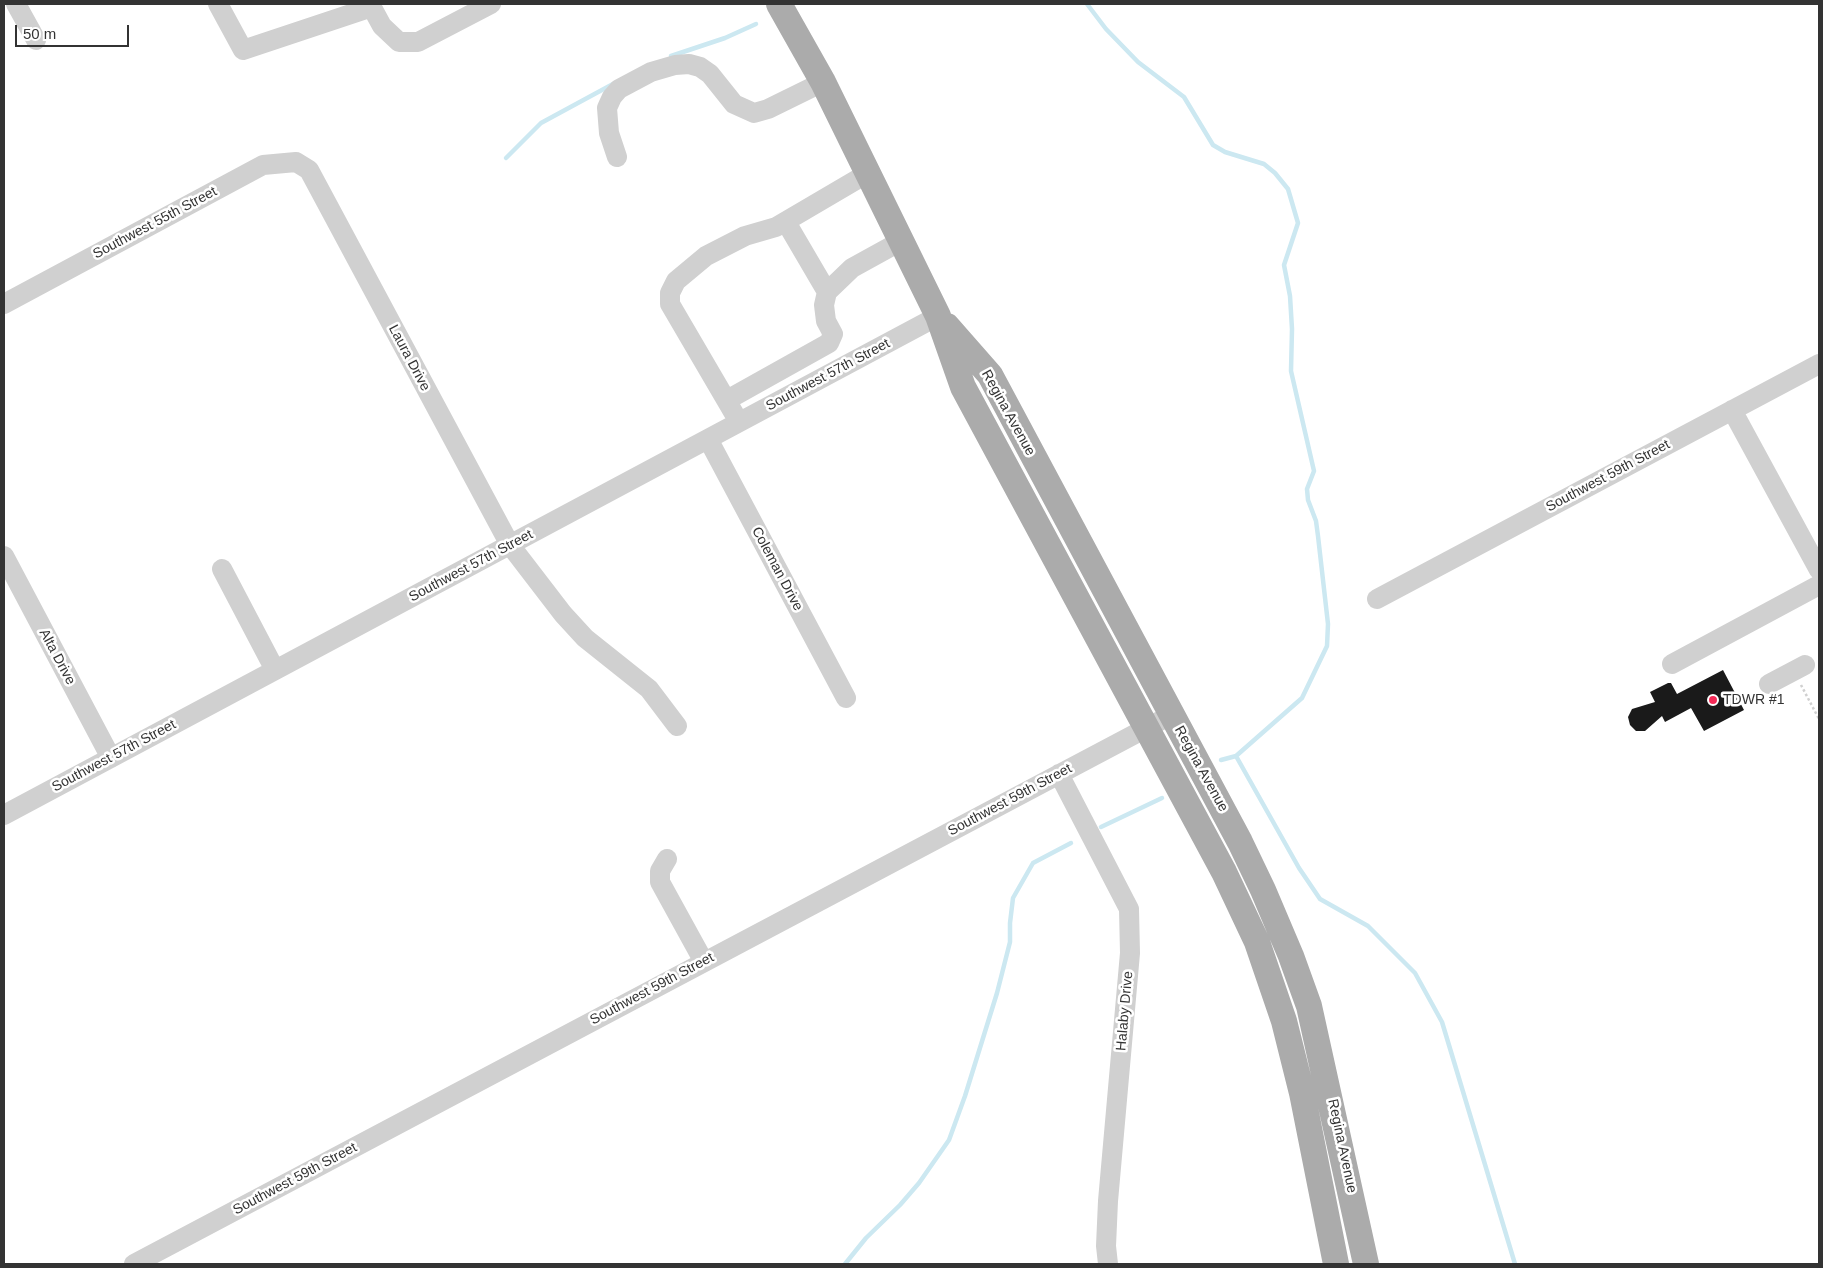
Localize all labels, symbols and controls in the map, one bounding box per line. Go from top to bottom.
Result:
scale bar [18,15,131,47]
text: 50 m [23,25,56,42]
street label: Southwest 55th Street [90,183,220,263]
street label: Laura Drive [385,322,433,394]
street label: Southwest 57th Street [763,335,893,415]
street label: Regina Avenue [978,367,1038,459]
street label: Southwest 59th Street [1543,436,1673,516]
street label: Coleman Drive [748,524,806,614]
street label: Southwest 57th Street [406,526,536,606]
street label: Alta Drive [35,626,79,688]
place label: TDWR #1 [1723,692,1784,708]
marker: TDWR #1 [1707,694,1719,706]
street label: Southwest 57th Street [49,716,179,796]
street label: Regina Avenue [1171,723,1231,815]
street label: Southwest 59th Street [945,760,1075,840]
street label: Southwest 59th Street [587,949,717,1029]
street label: Halaby Drive [1113,970,1137,1052]
street label: Regina Avenue [1324,1098,1360,1194]
street label: Southwest 59th Street [230,1139,360,1219]

